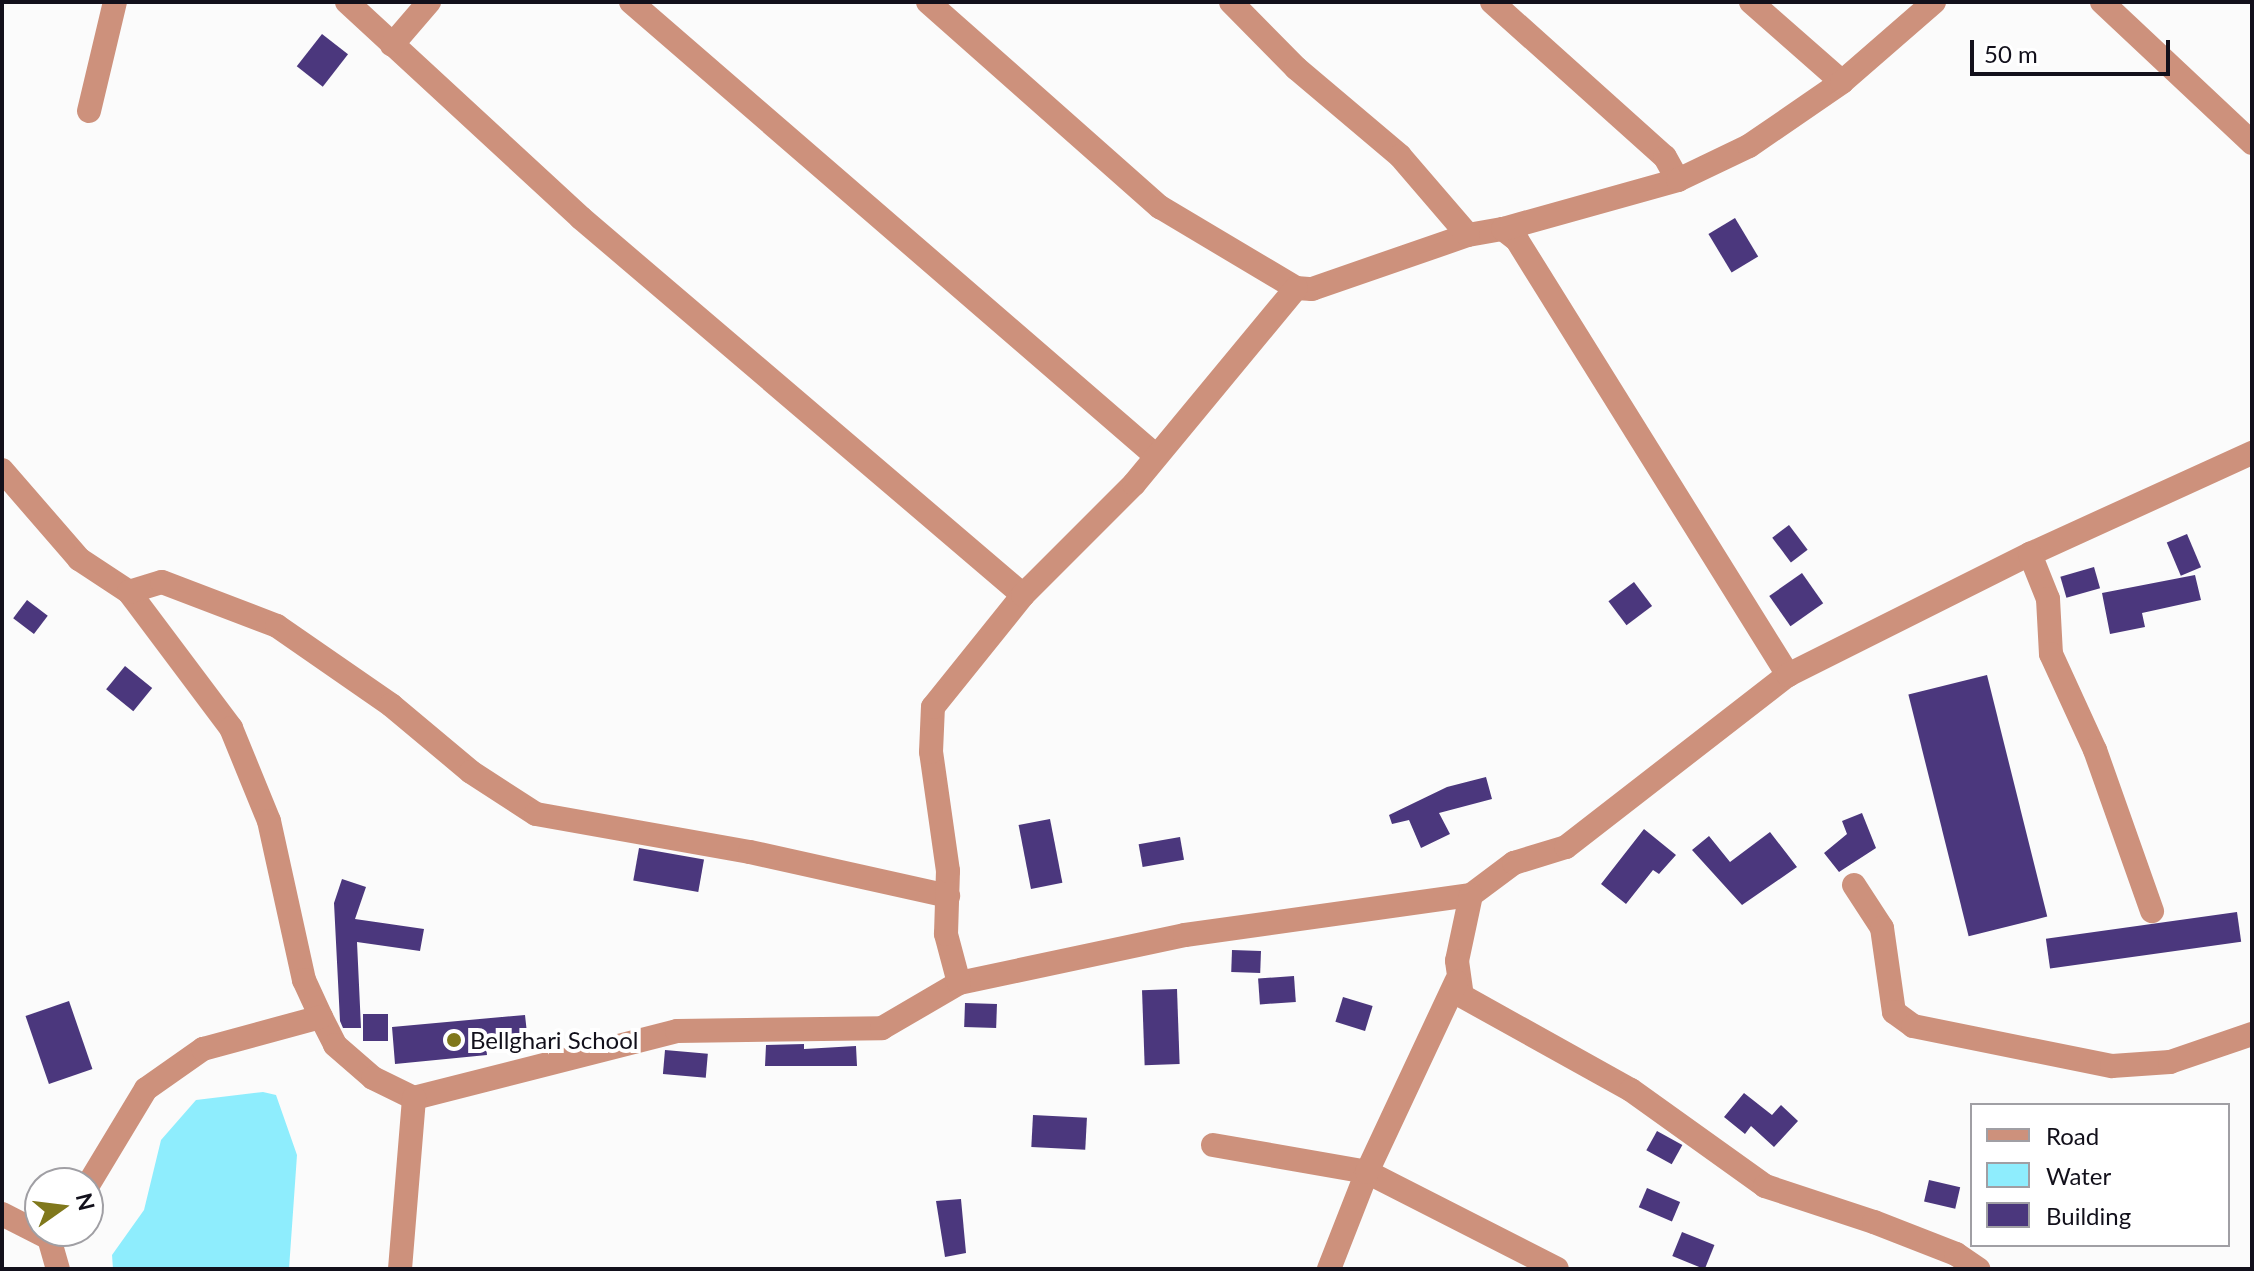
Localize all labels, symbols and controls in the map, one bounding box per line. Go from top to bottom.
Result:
scale bar [1974,24,2174,74]
text: 50 m [1984,39,2038,68]
place label: Bellghari School [470,1026,638,1054]
marker: Bellghari School [445,1031,463,1049]
legend [1970,1103,2230,1247]
text: Road [2046,1121,2099,1150]
text: Water [2046,1161,2111,1190]
north arrow [24,1167,104,1247]
text: N [71,1190,101,1213]
text: Building [2046,1201,2131,1230]

